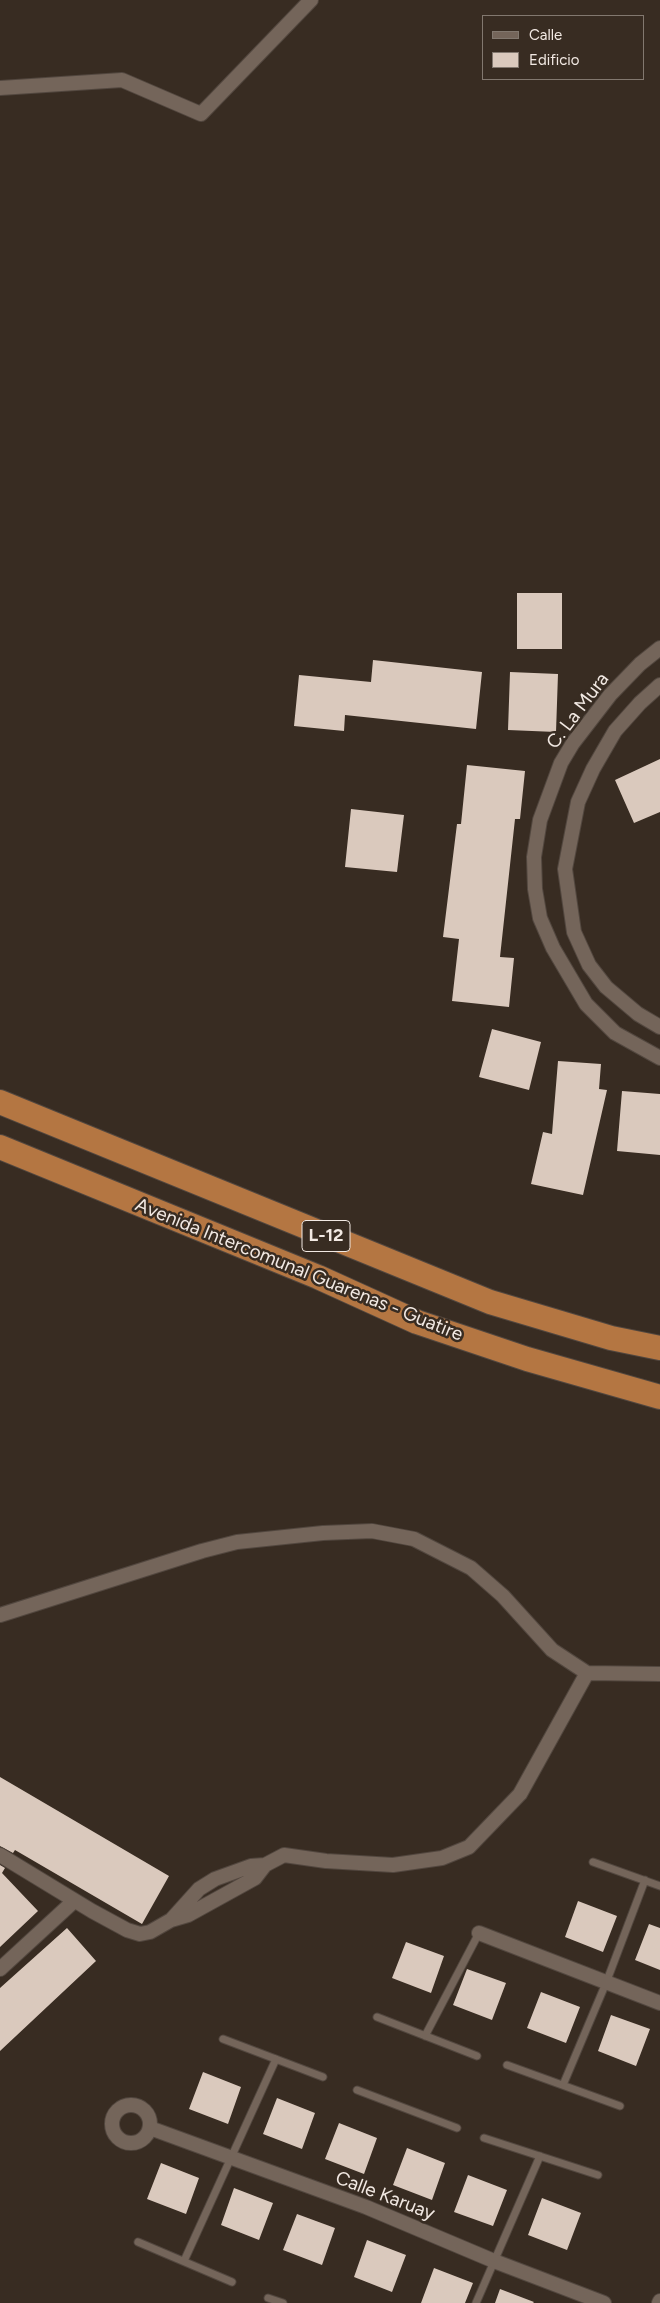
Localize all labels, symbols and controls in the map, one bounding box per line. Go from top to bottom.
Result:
legend [482,15,645,80]
text: Calle [529,26,562,44]
text: Edificio [529,51,579,69]
street label: C. La Mura [542,668,614,754]
street label: Avenida Intercomunal Guarenas - Guatire [132,1194,466,1346]
road number: L-12 [302,1220,350,1252]
street label: Calle Karuay [332,2167,438,2225]

